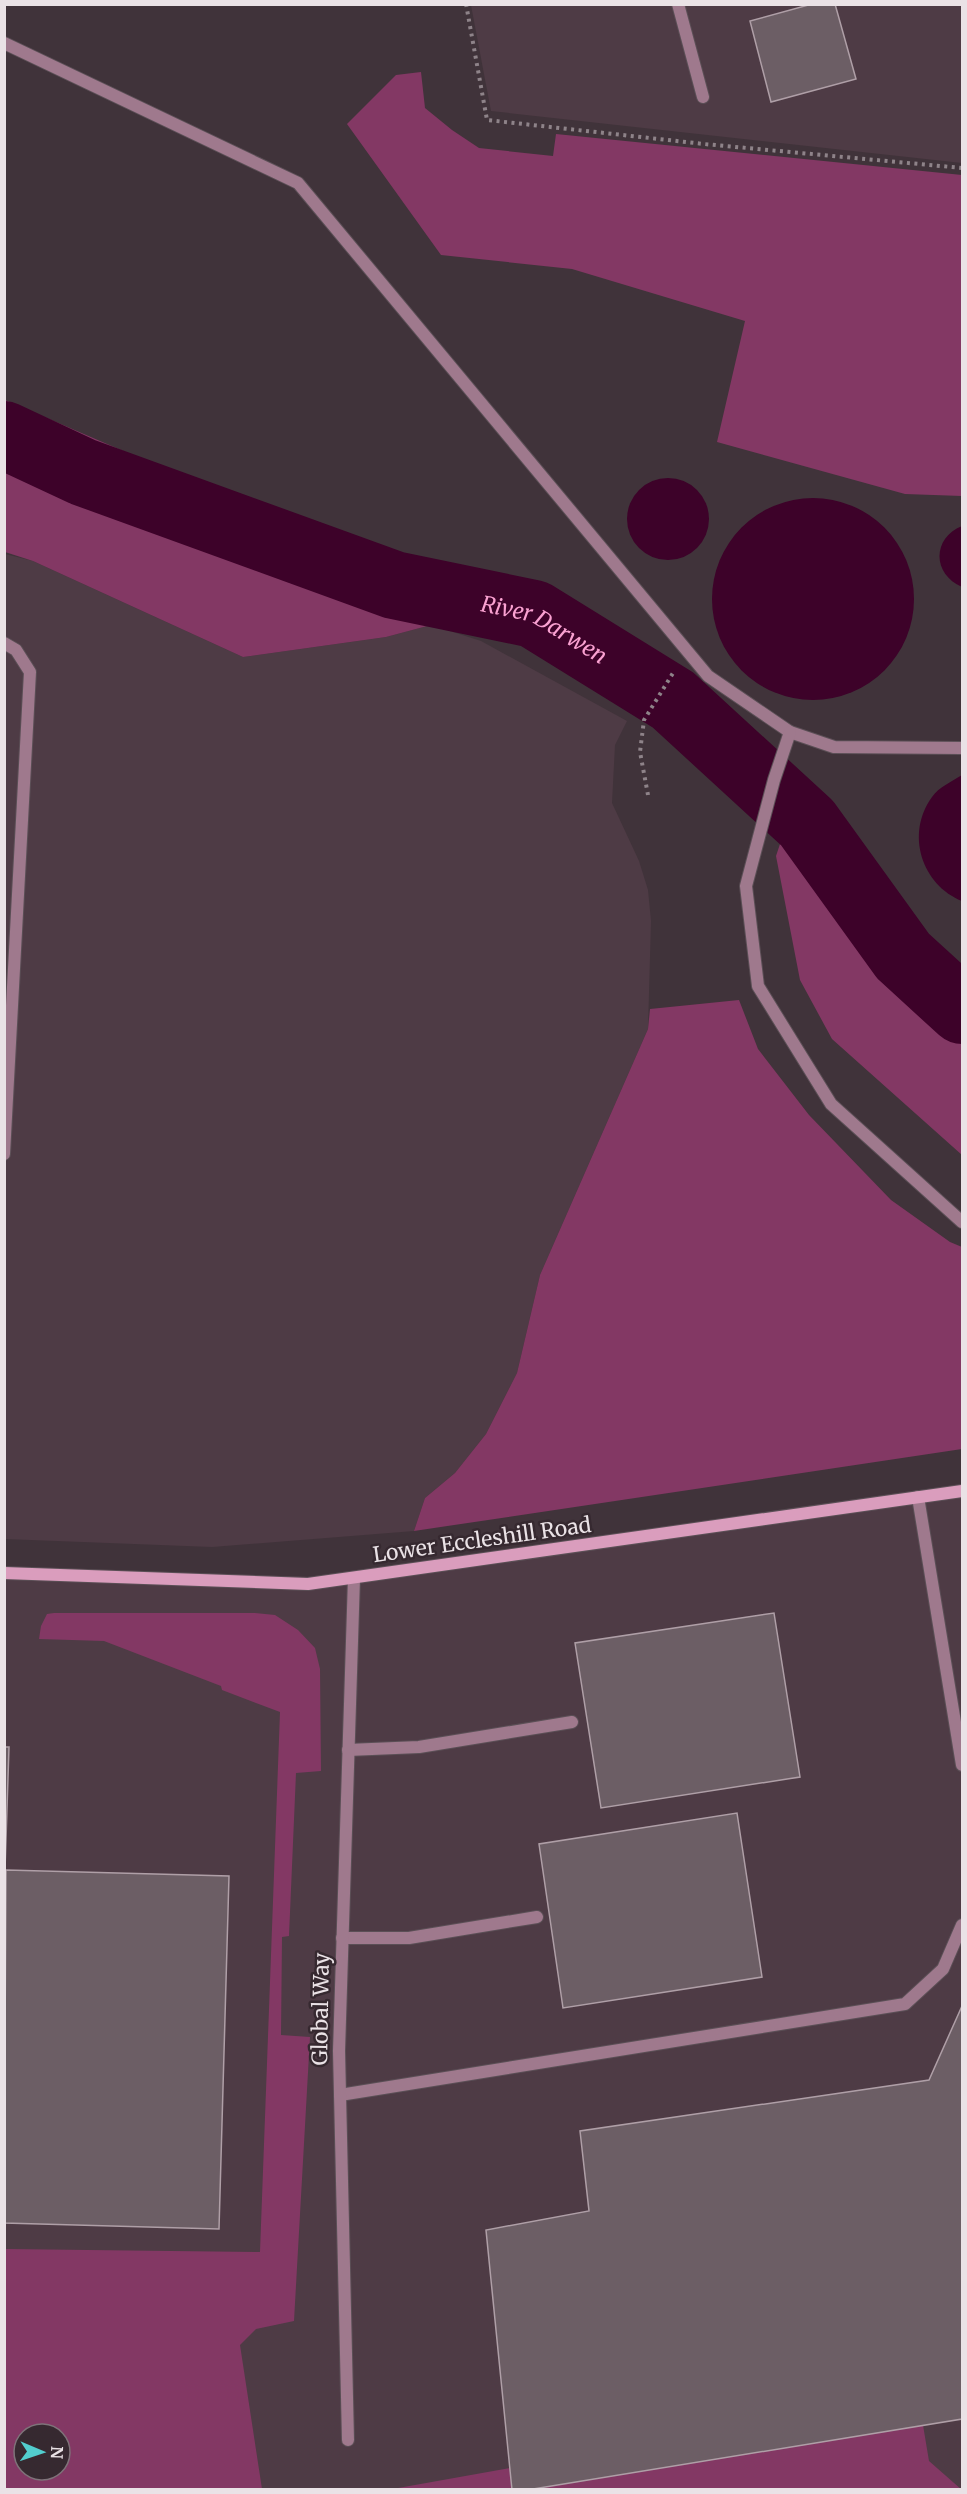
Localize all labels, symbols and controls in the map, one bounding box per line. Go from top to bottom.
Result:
water label: River Darwen [479,589,612,670]
street label: Lower Eccleshill Road [371,1511,593,1568]
street label: Global Way [306,1952,335,2066]
north arrow [12,2422,72,2482]
text: N [47,2446,67,2460]

